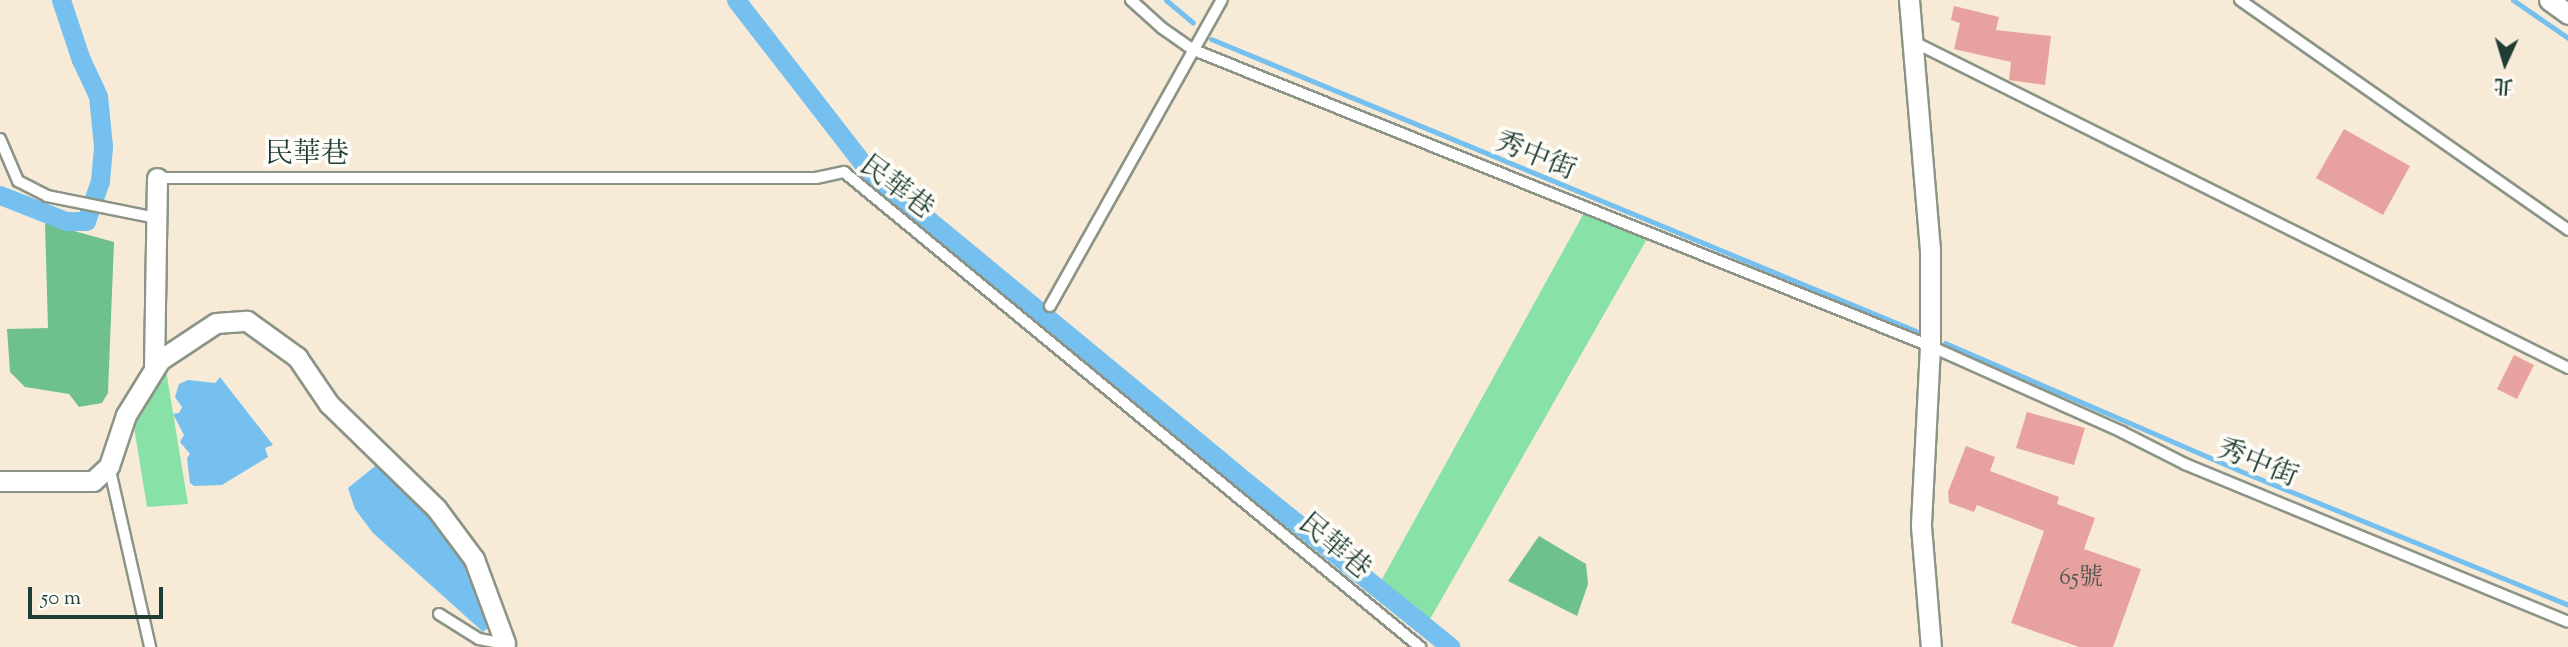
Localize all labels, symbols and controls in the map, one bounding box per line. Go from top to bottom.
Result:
north arrow [2470,28,2540,98]
text: 北 [2493,70,2514,99]
street label: 秀中街 [1490,126,1580,188]
street label: 民華巷 [265,138,349,172]
street label: 民華巷 [852,149,940,227]
street label: 秀中街 [2212,433,2302,495]
street label: 民華巷 [1291,507,1377,587]
house number: 65號 [2059,565,2103,593]
scale bar [32,574,166,618]
text: 50 m [41,584,81,614]

